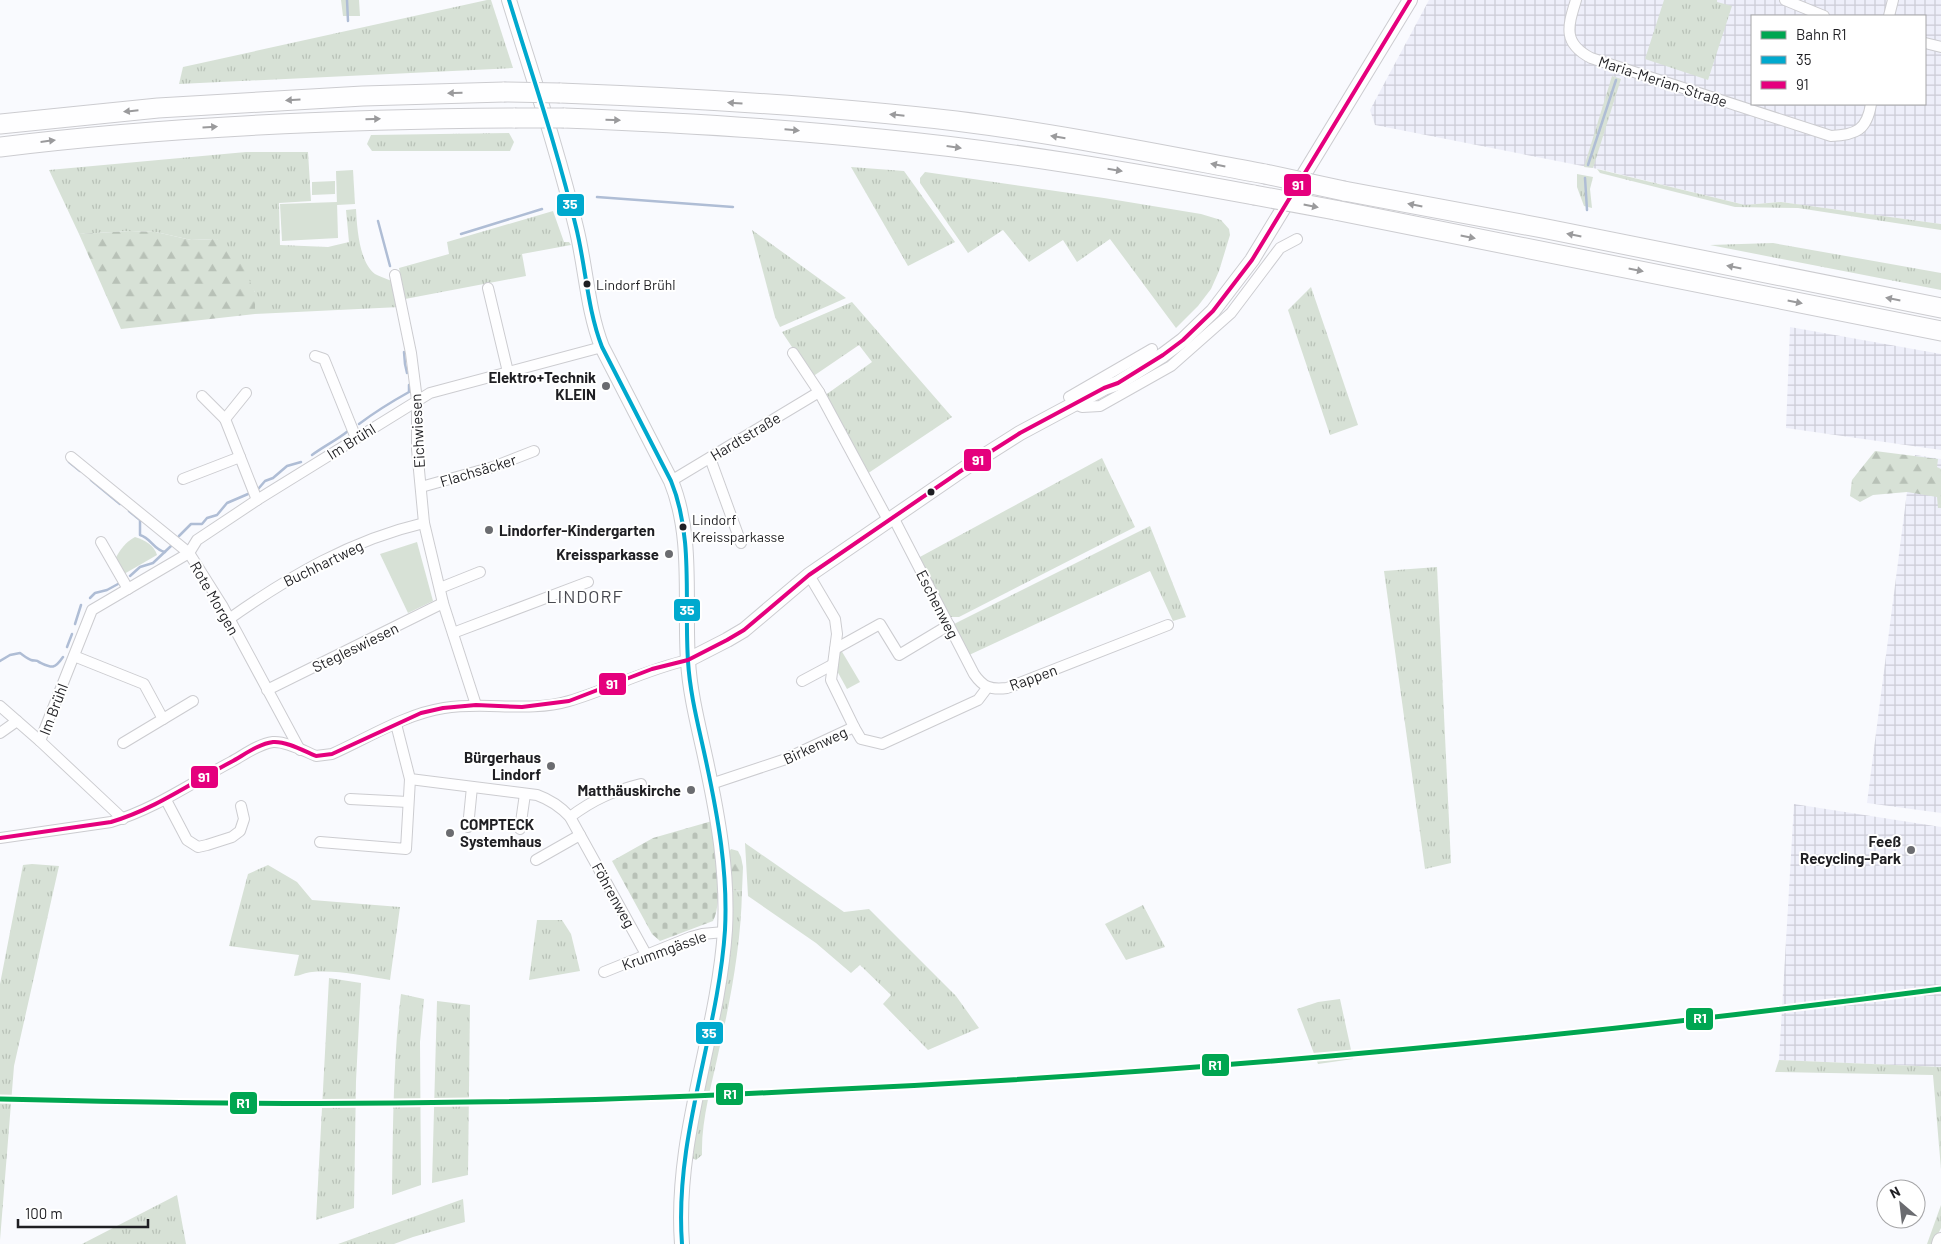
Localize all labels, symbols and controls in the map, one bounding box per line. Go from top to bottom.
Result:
legend [1751,15,1926,105]
text: Bahn R1 [1796,25,1847,43]
text: 35 [1796,50,1811,68]
street label: Maria-Merian-Straße [1596,52,1730,110]
text: 91 [1796,75,1809,93]
one-way arrow [447,90,463,98]
one-way arrow [285,97,301,105]
one-way arrow [726,98,742,106]
one-way arrow [122,107,138,115]
one-way arrow [888,111,904,119]
one-way arrow [365,115,381,123]
one-way arrow [605,116,621,124]
one-way arrow [203,122,219,130]
one-way arrow [785,127,801,135]
one-way arrow [1049,132,1065,140]
one-way arrow [41,137,57,145]
one-way arrow [946,143,962,151]
one-way arrow [1209,161,1225,169]
one-way arrow [1107,167,1123,175]
line badge: 91 [1283,173,1312,197]
text: 91 [1292,176,1304,193]
line badge: 35 [556,193,585,217]
text: 35 [562,195,578,212]
one-way arrow [1406,200,1422,208]
one-way arrow [1304,202,1319,210]
one-way arrow [1566,230,1582,238]
one-way arrow [1461,233,1476,241]
one-way arrow [1725,262,1741,270]
one-way arrow [1628,267,1644,275]
place label: Lindorf Brühl [596,276,676,293]
marker: Lindorf Brühl [582,279,592,289]
one-way arrow [1885,294,1901,302]
one-way arrow [1788,298,1803,306]
place label: Elektro+Technik KLEIN [489,368,596,403]
marker: Elektro+Technik KLEIN [600,380,612,392]
street label: Eichwiesen [406,393,428,469]
street label: Hardtstraße [707,408,783,464]
street label: Im Brühl [323,419,379,463]
line badge: 91 [963,448,992,472]
street label: Flachsäcker [438,450,519,490]
text: 91 [972,451,984,468]
unlabelled marker [926,487,936,497]
place label: Lindorf Kreissparkasse [692,511,785,545]
place label: Lindorfer-Kindergarten [499,521,655,539]
marker: Lindorf Kreissparkasse [678,522,688,532]
marker: Lindorfer-Kindergarten [483,524,495,536]
street label: Buchhartweg [280,536,366,590]
place label: Kreissparkasse [556,545,659,563]
marker: Kreissparkasse [663,548,675,560]
street label: Rote Morgen [187,558,243,638]
street label: Eschenweg [913,567,963,641]
district label: LINDORF [546,585,624,607]
line badge: 35 [673,598,701,622]
text: 35 [679,601,695,618]
street label: Stegleswiesen [309,618,401,676]
street label: Rappen [1007,660,1059,694]
line badge: 91 [598,672,627,696]
text: 91 [606,675,618,692]
street label: Im Brühl [35,681,71,737]
street label: Birkenweg [780,722,850,768]
place label: Bürgerhaus Lindorf [464,748,541,783]
marker: Bürgerhaus Lindorf [545,760,557,772]
line badge: 91 [190,765,219,789]
text: 91 [198,768,210,785]
place label: Matthäuskirche [578,781,681,799]
marker: Matthäuskirche [685,784,697,796]
place label: COMPTECK Systemhaus [460,815,542,850]
marker: COMPTECK Systemhaus [444,827,456,839]
place label: Feeß Recycling-Park [1800,832,1901,867]
marker: Feeß Recycling-Park [1905,844,1917,856]
street label: Föhrenweg [589,859,639,931]
street label: Krummgässle [619,926,709,974]
line badge: R1 [1685,1007,1714,1031]
text: R1 [1693,1009,1707,1026]
line badge: 35 [695,1021,724,1045]
text: 35 [701,1024,717,1041]
line badge: R1 [1201,1053,1230,1077]
text: R1 [1208,1056,1222,1073]
line badge: R1 [715,1082,744,1106]
text: R1 [723,1085,737,1102]
line badge: R1 [229,1091,258,1115]
text: R1 [236,1094,250,1111]
north arrow [1876,1179,1926,1229]
text: N [1887,1182,1903,1202]
scale bar [18,1196,148,1228]
text: 100 m [25,1204,63,1222]

